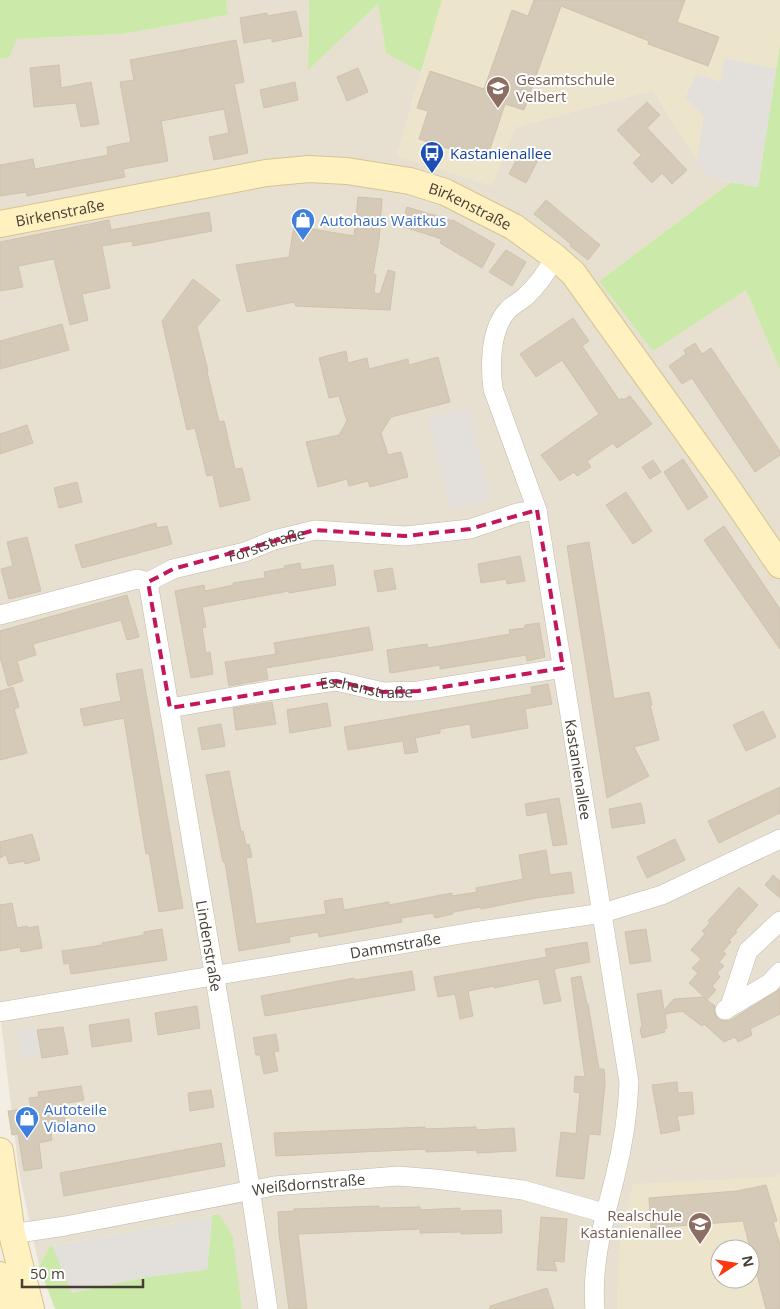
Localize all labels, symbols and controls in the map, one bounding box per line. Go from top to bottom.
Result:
place label: Gesamtschule Velbert [516,69,615,106]
school or university icon: Gesamtschule Velbert [485,75,511,109]
bus stop icon: Kastanienallee [419,140,445,174]
place label: Kastanienallee [450,143,552,163]
street label: Birkenstraße [426,178,515,234]
street label: Birkenstraße [14,194,106,231]
shop icon: Autohaus Waitkus [290,207,316,241]
place label: Autohaus Waitkus [320,210,446,230]
street label: Forststraße [226,523,307,566]
street label: Eschenstraße [318,671,413,702]
street label: Kastanienallee [561,718,597,821]
street label: Lindenstraße [192,899,227,993]
street label: Dammstraße [348,928,442,963]
place label: Autoteile Violano [44,1099,107,1136]
shop icon: Autoteile Violano [14,1105,40,1139]
street label: Weißdornstraße [250,1169,366,1200]
place label: Realschule Kastanienallee [580,1205,682,1242]
school or university icon: Realschule Kastanienallee [687,1211,713,1245]
north arrow [710,1239,760,1289]
text: N [738,1254,759,1269]
scale bar [22,1256,144,1288]
text: 50 m [30,1263,65,1283]

